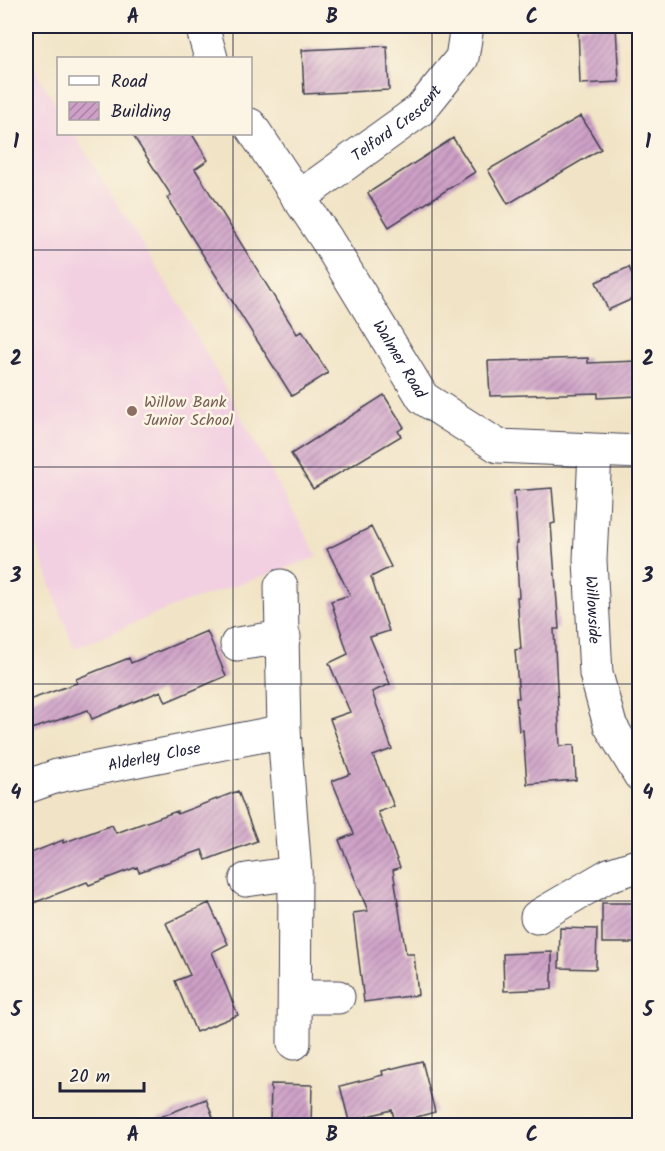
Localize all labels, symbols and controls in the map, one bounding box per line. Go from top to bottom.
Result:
text: A [127,2,139,34]
text: B [326,2,338,34]
text: C [526,2,538,34]
legend [57,57,252,135]
text: Road [111,68,148,97]
street label: Telford Crescent [346,79,448,168]
text: Building [111,98,171,127]
text: 1 [13,127,19,159]
text: 1 [645,127,651,159]
street label: Walmer Road [366,315,433,404]
text: 2 [10,344,22,376]
text: 2 [642,344,654,376]
place label: Willow Bank Junior School [144,390,233,433]
marker: Willow Bank Junior School [125,404,139,418]
text: 3 [10,561,22,593]
text: 3 [642,561,654,593]
street label: Willowside [578,575,607,644]
street label: Alderley Close [106,735,203,778]
text: 4 [11,778,22,810]
text: 4 [643,778,654,810]
text: 5 [10,995,23,1027]
text: 5 [642,995,655,1027]
scale bar [60,1055,144,1093]
text: 20 m [69,1063,110,1092]
text: A [127,1120,139,1151]
text: B [326,1120,338,1151]
text: C [526,1120,538,1151]

